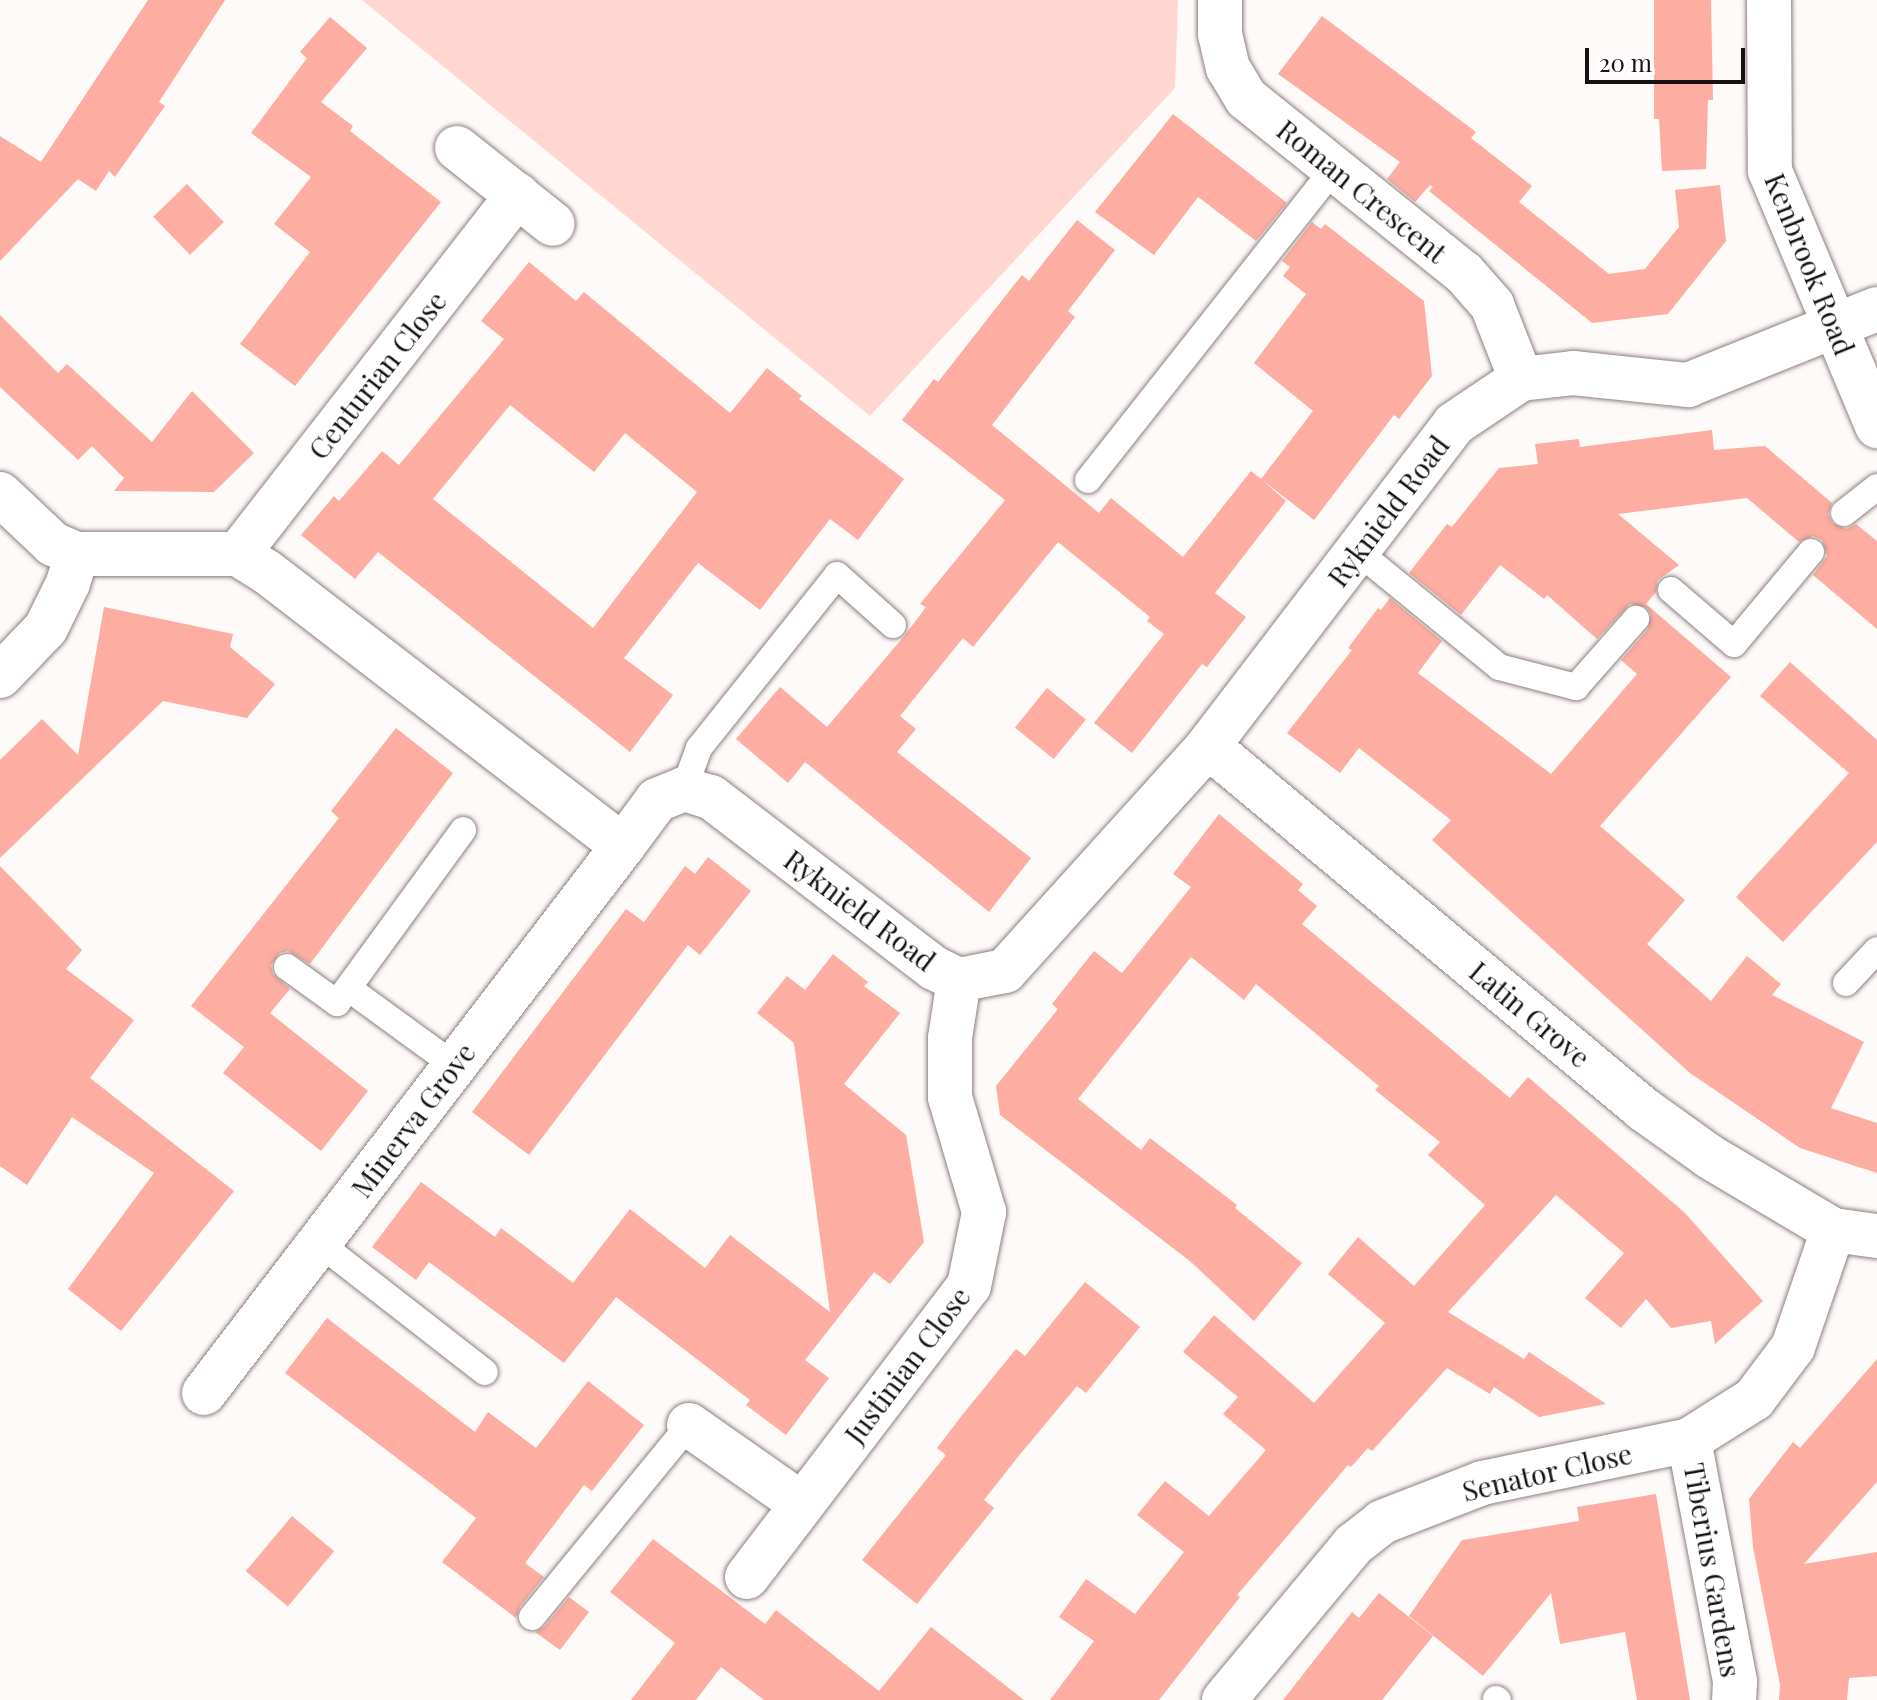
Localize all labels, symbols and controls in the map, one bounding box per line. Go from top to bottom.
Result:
scale bar [1589,32,1749,82]
text: 20 m [1599,46,1652,78]
street label: Roman Crescent [1271,112,1453,270]
street label: Kenbrook Road [1758,168,1862,360]
street label: Centurian Close [301,284,453,466]
street label: Ryknield Road [1320,429,1456,593]
street label: Ryknield Road [778,842,942,978]
street label: Latin Grove [1463,954,1597,1074]
street label: Minerva Grove [344,1036,482,1204]
street label: Justinian Close [837,1280,977,1450]
street label: Senator Close [1459,1436,1635,1508]
street label: Tiberius Gardens [1678,1460,1748,1680]

